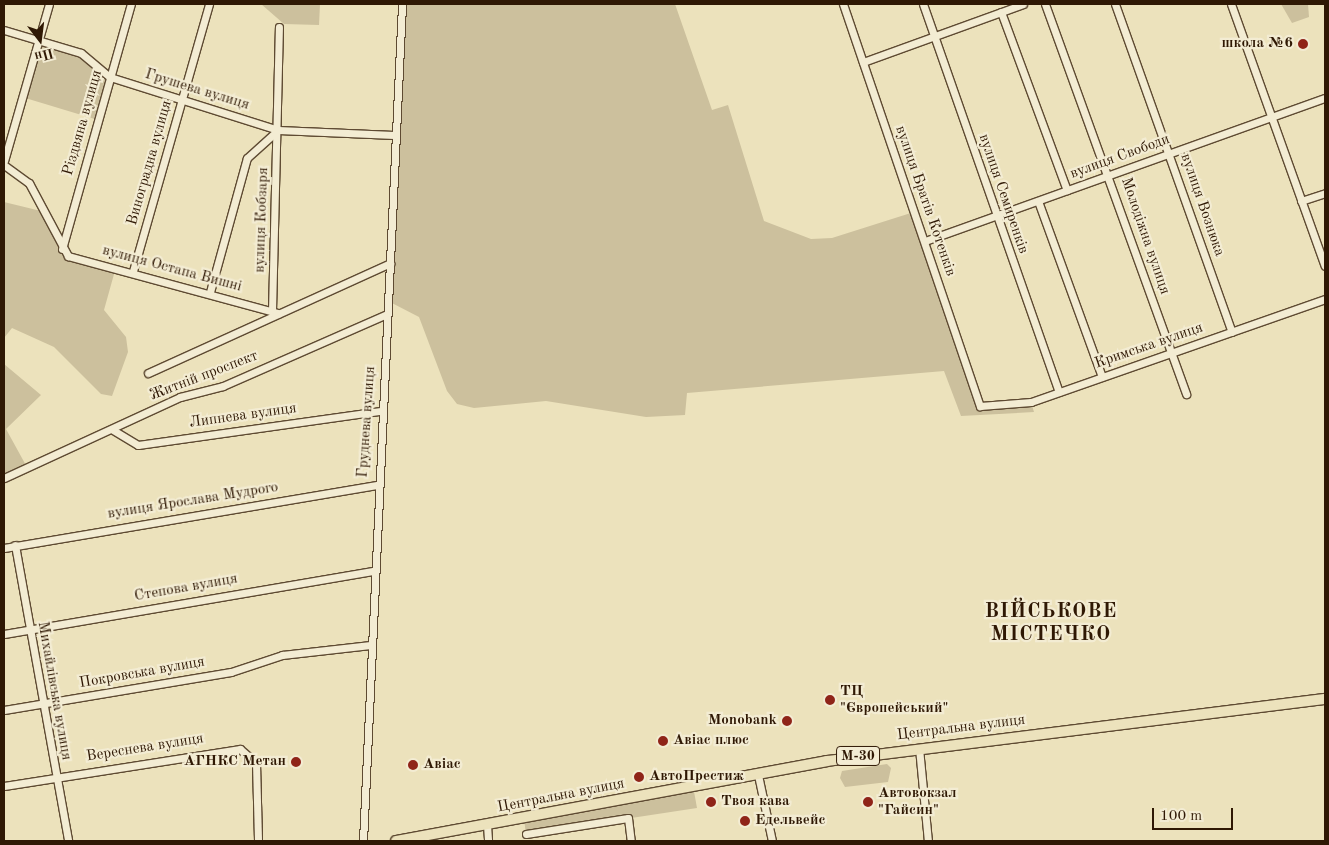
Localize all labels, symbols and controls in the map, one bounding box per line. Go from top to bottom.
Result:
north arrow [15,15,65,65]
place label: школа №6 [1222,35,1293,53]
marker: школа №6 [1297,38,1309,50]
text: Пн [33,45,55,64]
street label: Грушева вулиця [143,66,251,114]
street label: Різдвяна вулиця [59,68,107,178]
street label: Виноградна вулиця [124,99,176,227]
street label: вулиця Братів Котенків [891,123,959,279]
street label: вулиця Свободи [1068,131,1172,183]
street label: вулиця Семиренків [974,132,1032,256]
street label: вулиця Вознюка [1176,151,1228,259]
street label: вулиця Кобзаря [251,167,273,273]
street label: Молодіжна вулиця [1117,175,1173,297]
street label: вулиця Остапа Вишні [100,242,244,296]
street label: Кримська вулиця [1093,319,1205,373]
street label: Житній проспект [147,347,261,405]
street label: Груднева вулиця [354,366,380,478]
street label: Липнева вулиця [188,400,298,432]
street label: вулиця Ярослава Мудрого [106,479,280,523]
street label: Степова вулиця [133,570,239,606]
district label: ВІЙСЬКОВЕ МІСТЕЧКО [984,600,1118,647]
street label: Михайлівська вулиця [33,620,75,762]
street label: Покровська вулиця [78,653,206,693]
place label: ТЦ "Європейський" [840,682,948,717]
marker: ТЦ "Європейський" [824,694,836,706]
street label: Центральна вулиця [896,711,1026,745]
place label: Monobank [708,712,777,730]
marker: Monobank [781,715,793,727]
street label: Вереснева вулиця [85,730,205,766]
place label: Авіас плюс [673,732,749,750]
marker: Авіас плюс [657,735,669,747]
road number: М-30 [836,744,880,768]
place label: АГНКС Метан [184,753,286,771]
marker: АГНКС Метан [290,756,302,768]
place label: Авіас [423,756,461,774]
marker: Авіас [407,759,419,771]
place label: АвтоПрестиж [649,768,744,786]
marker: АвтоПрестиж [633,771,645,783]
street label: Центральна вулиця [496,775,626,817]
place label: Автовокзал "Гайсин" [878,784,957,819]
place label: Твоя кава [721,793,790,811]
marker: Твоя кава [705,796,717,808]
marker: Автовокзал "Гайсин" [862,796,874,808]
scale bar [1154,798,1235,830]
text: 100 m [1160,809,1202,824]
place label: Едельвейс [755,812,825,830]
marker: Едельвейс [739,815,751,827]

